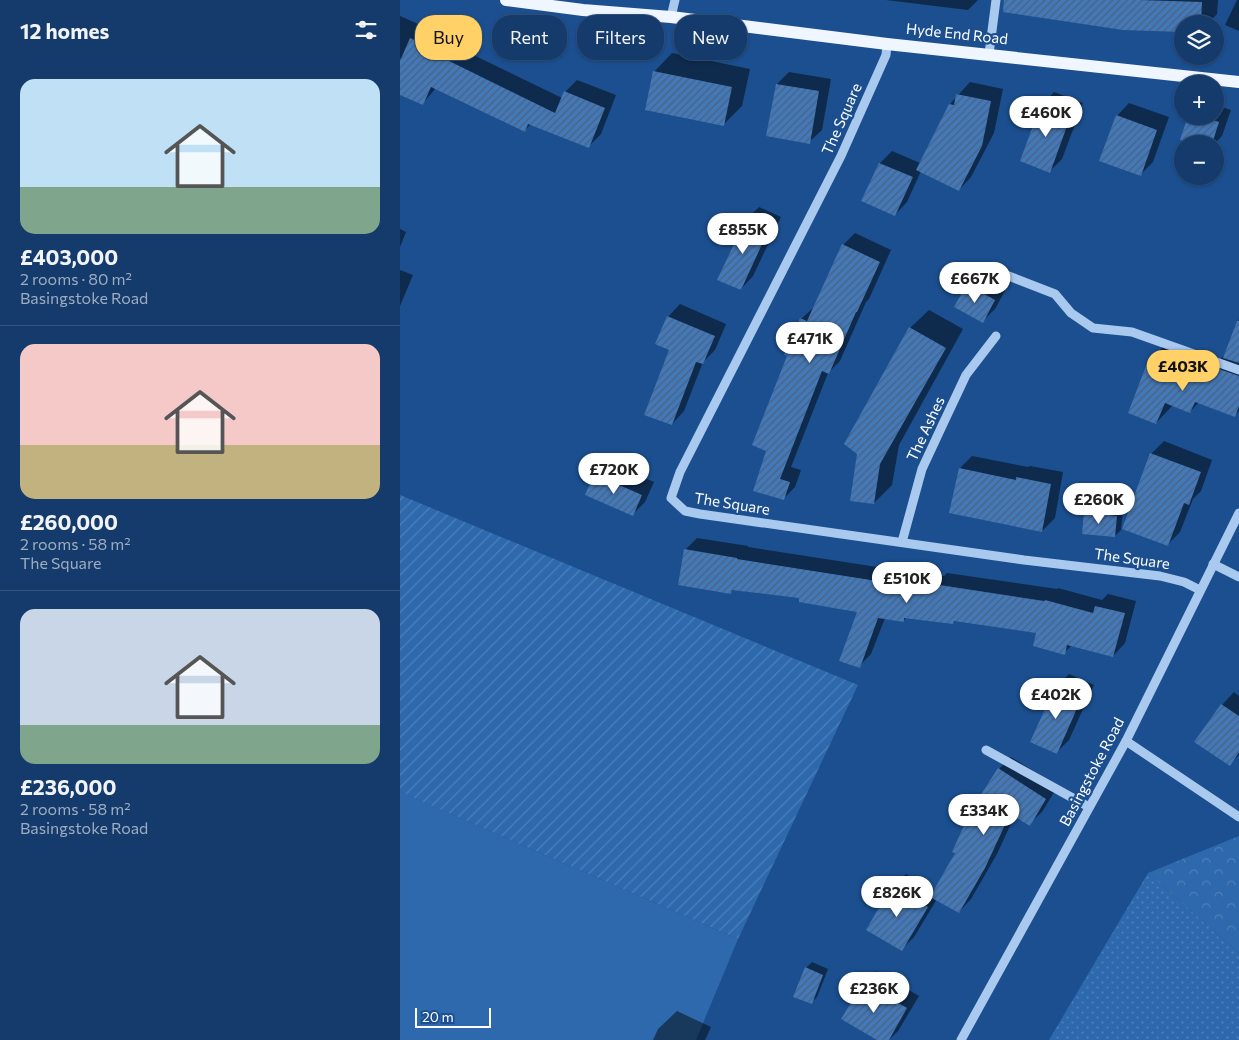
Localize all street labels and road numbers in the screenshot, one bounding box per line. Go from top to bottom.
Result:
street label: Hyde End Road [905,19,1009,47]
street label: The Square [817,80,865,157]
street label: The Ashes [902,393,948,464]
street label: The Square [693,488,771,518]
street label: The Square [1093,544,1171,572]
street label: Basingstoke Road [1055,714,1127,829]

